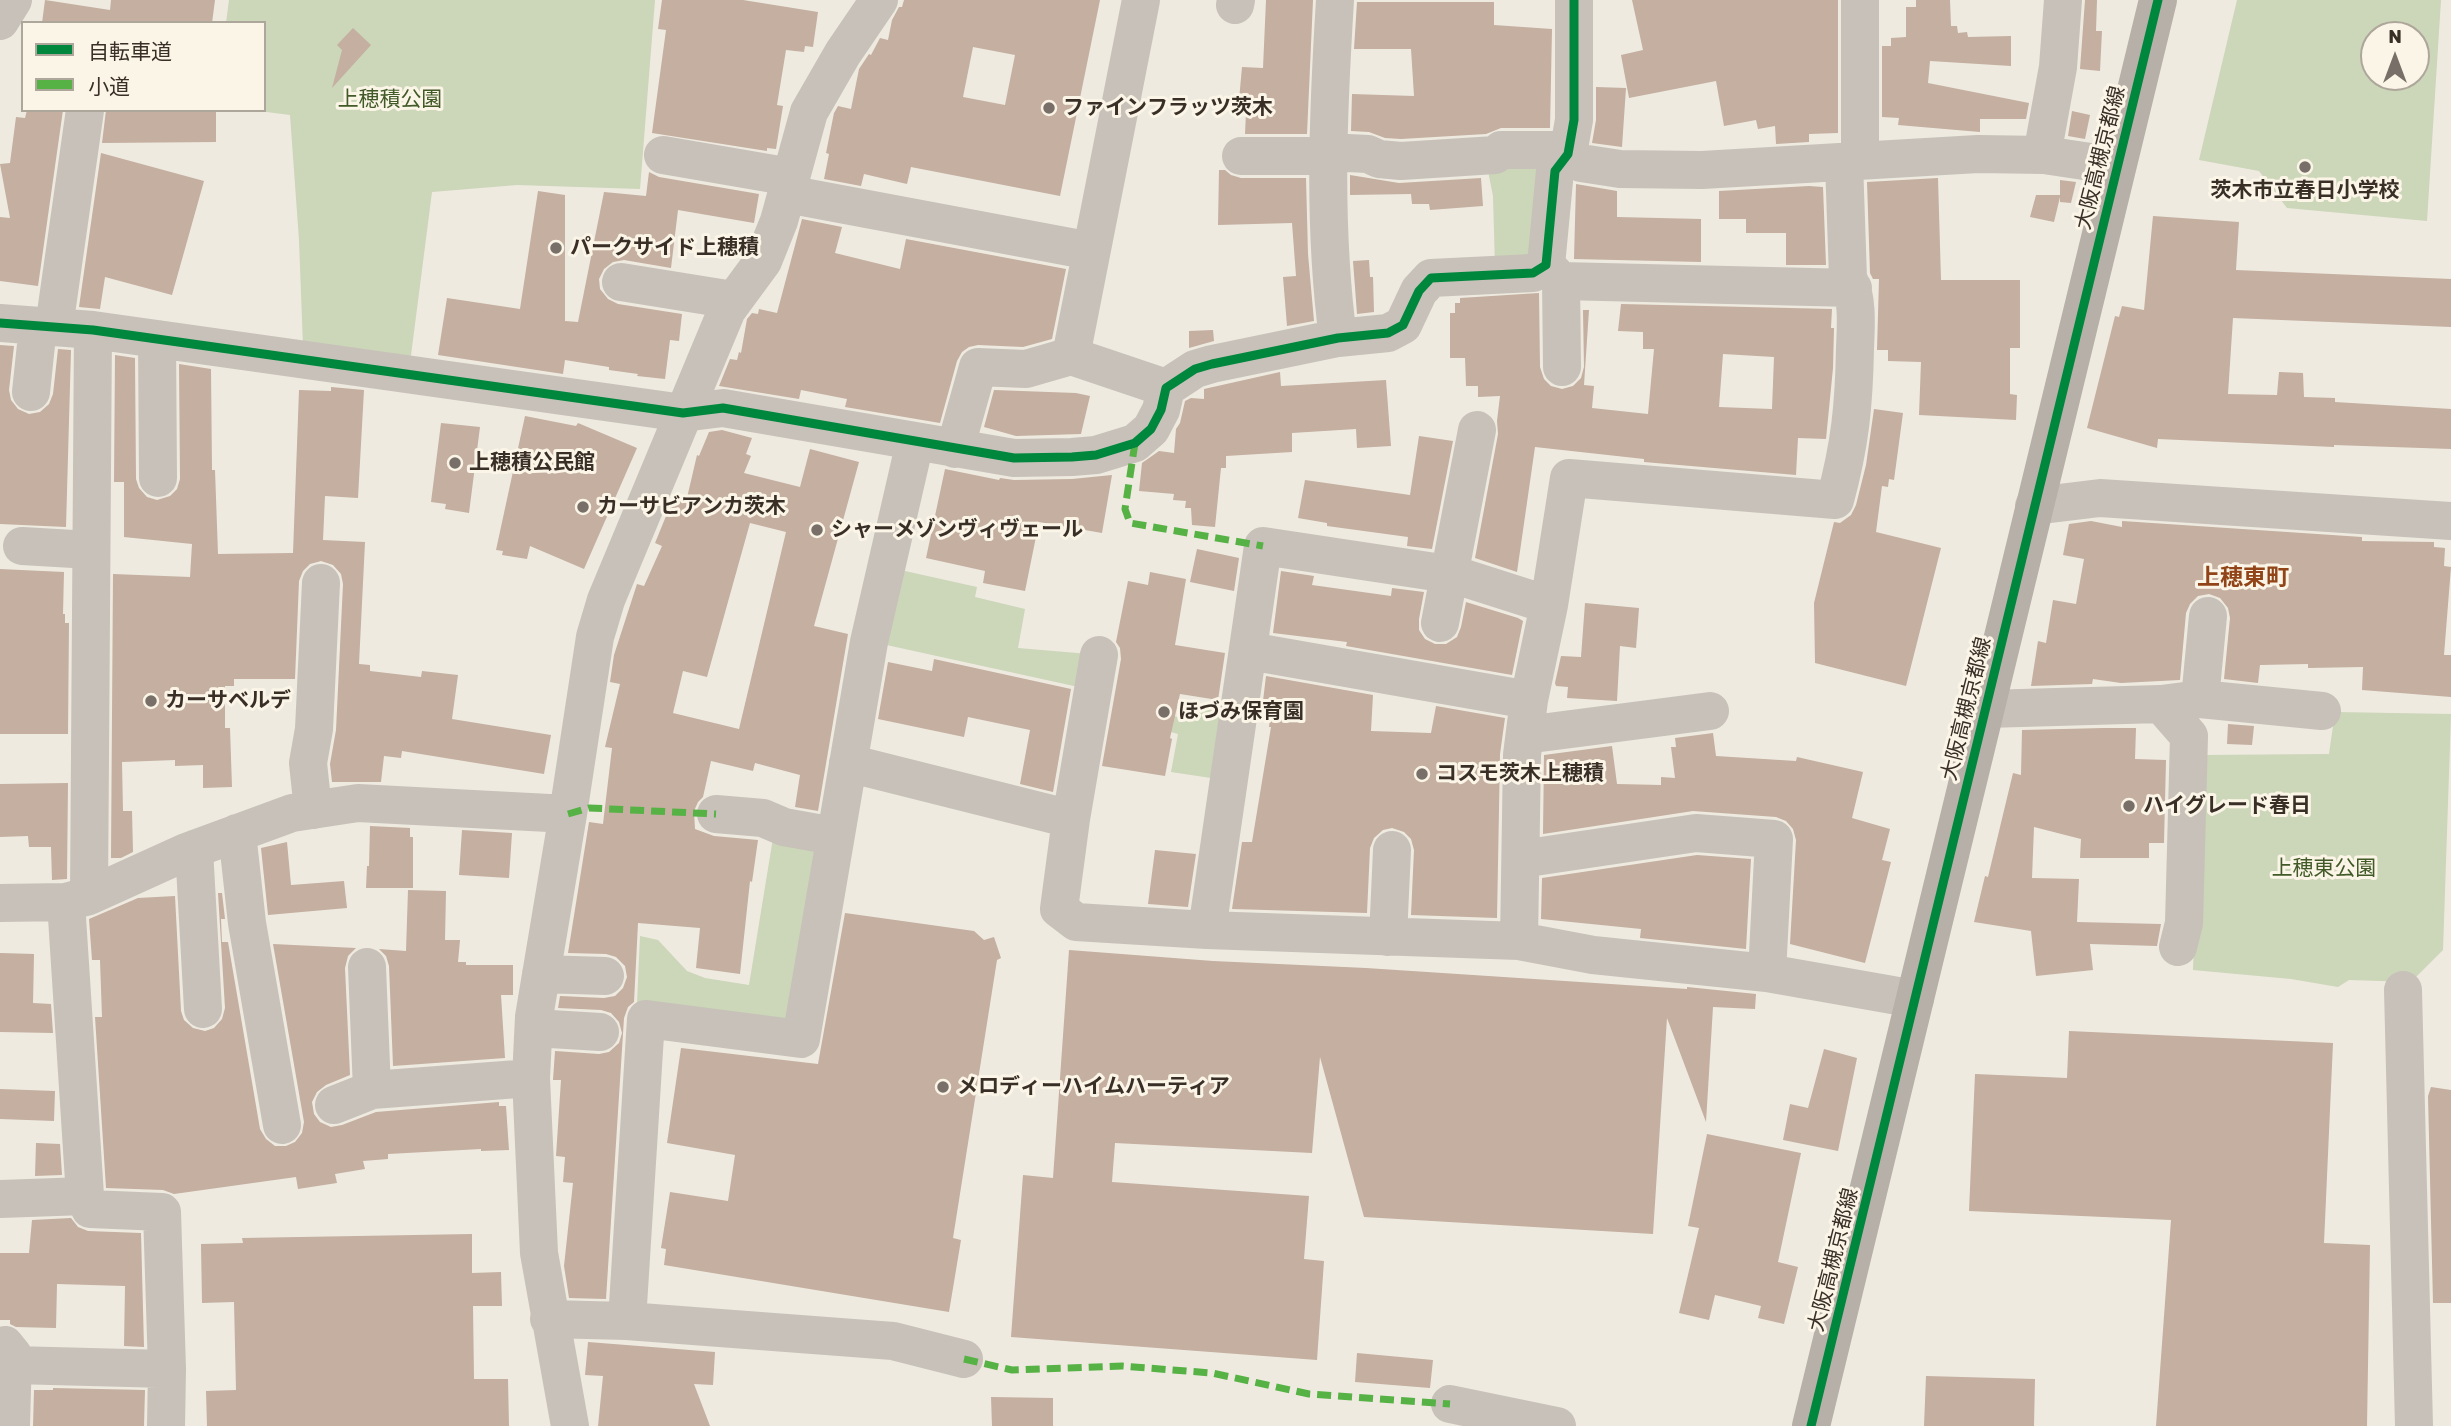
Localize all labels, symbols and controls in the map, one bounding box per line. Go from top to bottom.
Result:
legend [21,21,266,112]
north arrow [2360,21,2430,91]
text: N [2388,25,2402,48]
text: 自転車道 [88,39,172,64]
text: 小道 [88,74,130,99]
street label: 大阪高槻京都線 [2071,84,2131,232]
park label: 上穂積公園 [338,87,442,113]
place label: ファインフラッツ茨木 [1063,95,1273,121]
marker: ファインフラッツ茨木 [1041,100,1057,116]
marker: 茨木市立春日小学校 [2297,159,2313,175]
place label: 茨木市立春日小学校 [2211,178,2399,204]
place label: パークサイド上穂積 [570,235,759,261]
marker: パークサイド上穂積 [548,240,564,256]
place label: 上穂積公民館 [469,450,595,476]
marker: 上穂積公民館 [447,455,463,471]
place label: カーサビアンカ茨木 [597,494,786,520]
marker: カーサビアンカ茨木 [575,499,591,515]
place label: シャーメゾンヴィヴェール [831,517,1083,543]
marker: シャーメゾンヴィヴェール [809,522,825,538]
district label: 上穂東町 [2197,564,2289,592]
street label: 大阪高槻京都線 [1937,635,1997,783]
place label: カーサベルデ [165,688,291,714]
marker: カーサベルデ [143,693,159,709]
place label: ほづみ保育園 [1178,699,1304,725]
marker: ほづみ保育園 [1156,704,1172,720]
place label: コスモ茨木上穂積 [1436,761,1604,787]
marker: コスモ茨木上穂積 [1414,766,1430,782]
place label: ハイグレード春日 [2143,793,2311,819]
marker: ハイグレード春日 [2121,798,2137,814]
park label: 上穂東公園 [2272,856,2376,882]
place label: メロディーハイムハーティア [957,1074,1230,1100]
marker: メロディーハイムハーティア [935,1079,951,1095]
street label: 大阪高槻京都線 [1804,1186,1864,1334]

